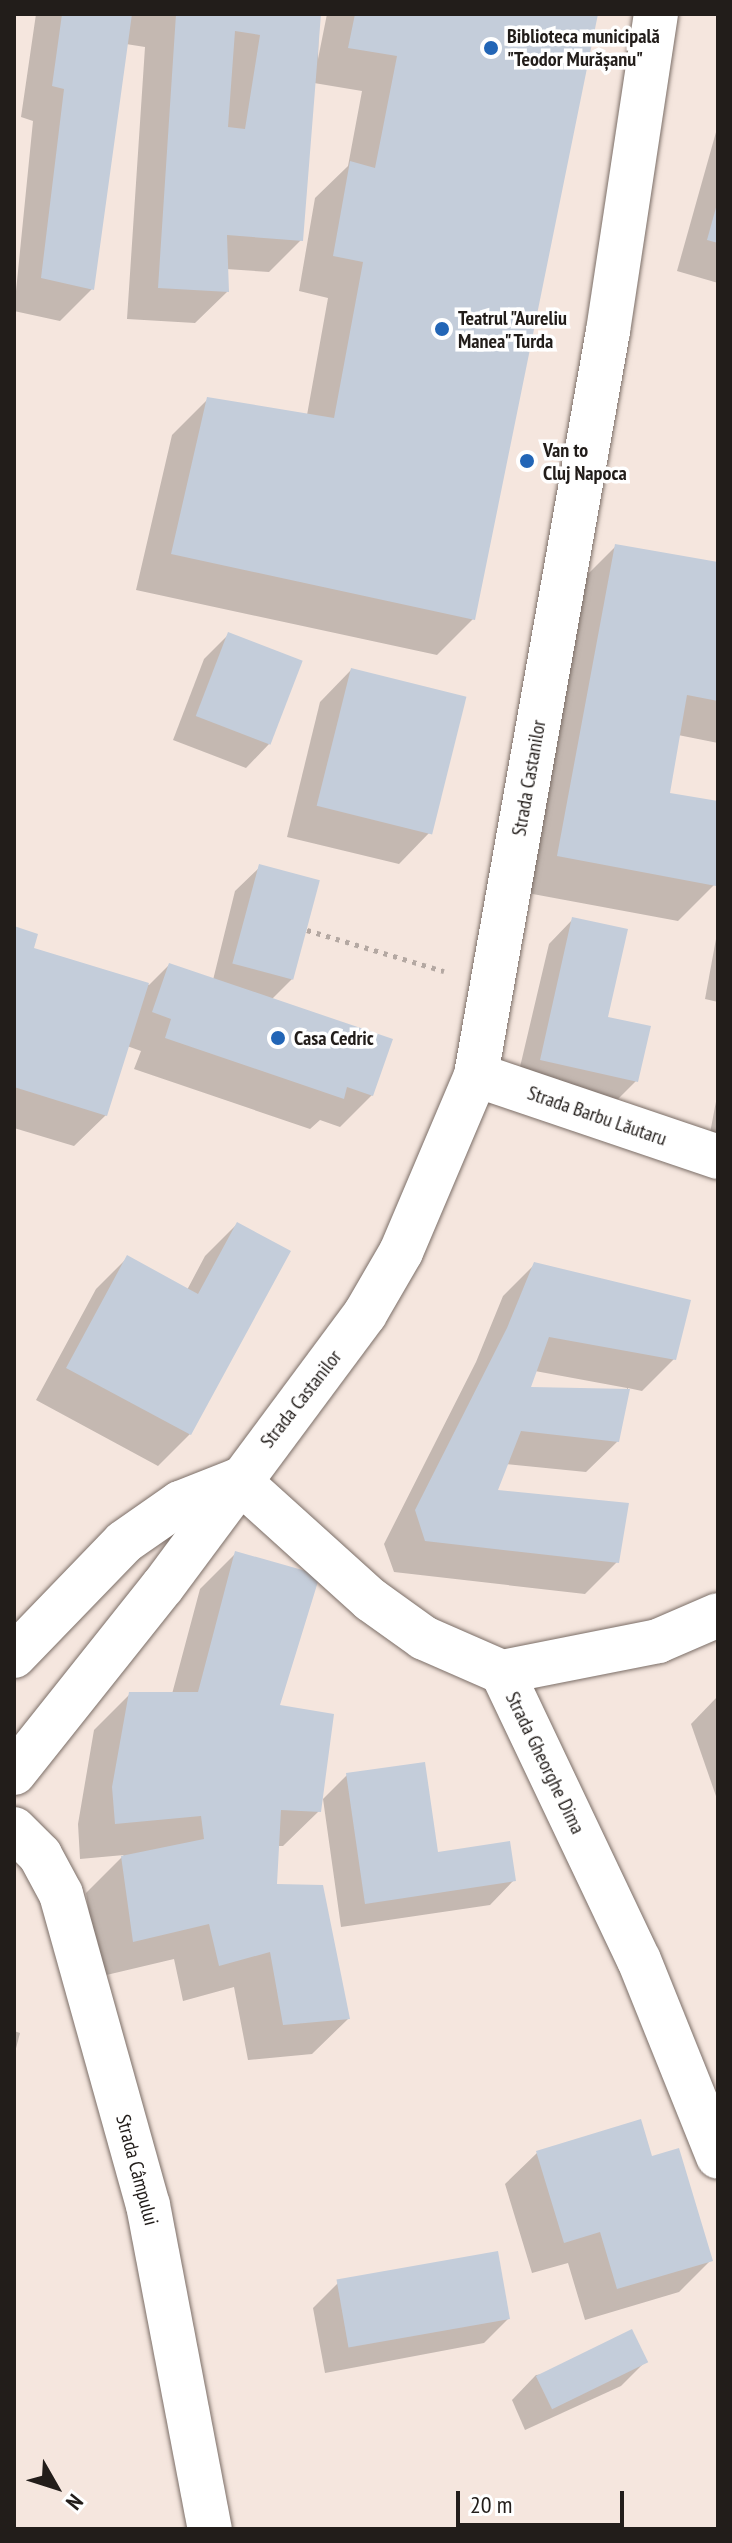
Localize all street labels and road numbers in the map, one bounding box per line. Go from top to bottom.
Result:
street label: Strada Castanilor [507,718,551,838]
street label: Strada Barbu Lăutaru [524,1081,670,1151]
street label: Strada Castanilor [255,1345,347,1453]
street label: Strada Gheorghe Dima [500,1688,590,1838]
street label: Strada Câmpului [111,2112,163,2228]

